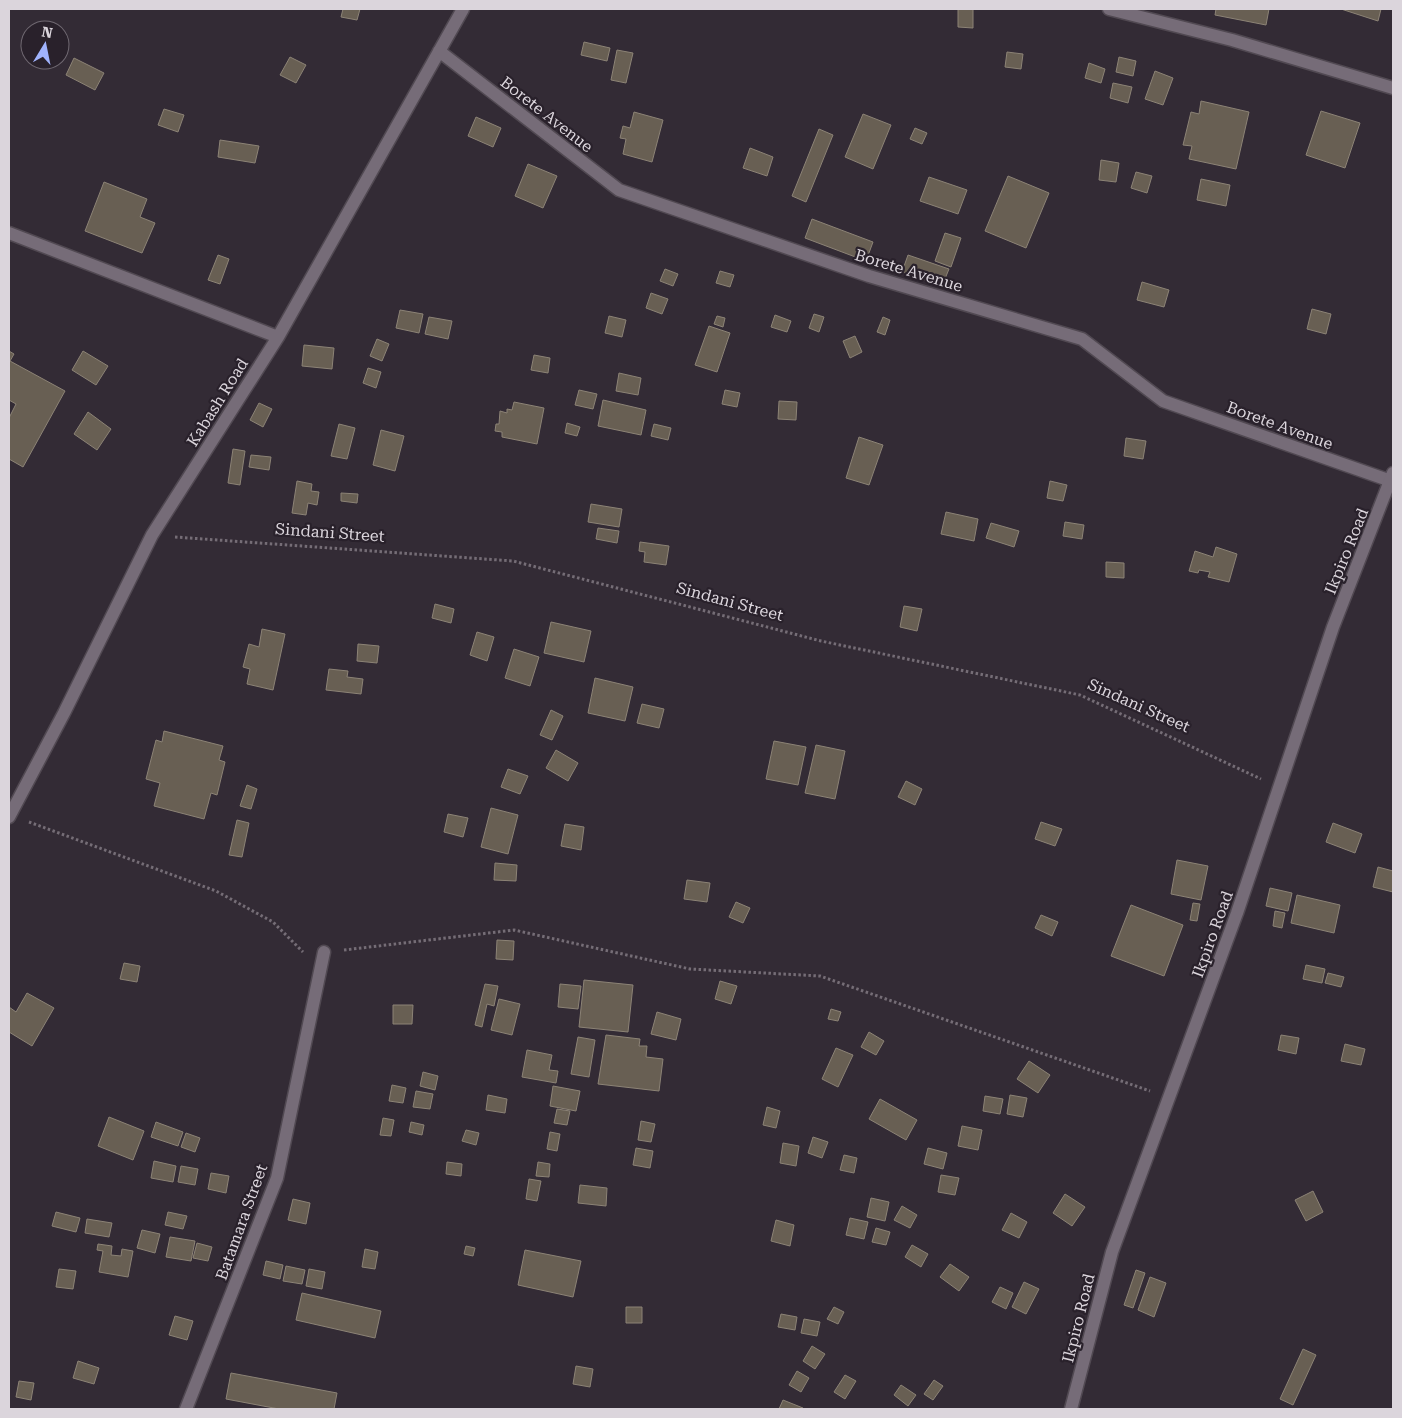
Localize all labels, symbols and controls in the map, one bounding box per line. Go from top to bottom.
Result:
north arrow [20,20,70,70]
text: N [41,23,54,41]
street label: Borete Avenue [497,72,597,156]
street label: Borete Avenue [853,245,965,296]
street label: Kabash Road [183,355,252,450]
street label: Borete Avenue [1224,397,1336,454]
street label: Ikpiro Road [1321,505,1372,597]
street label: Sindani Street [275,519,385,546]
street label: Sindani Street [674,578,785,625]
street label: Sindani Street [1085,674,1193,736]
street label: Ikpiro Road [1188,888,1237,980]
street label: Batamara Street [212,1162,271,1283]
street label: Ikpiro Road [1058,1272,1099,1365]

